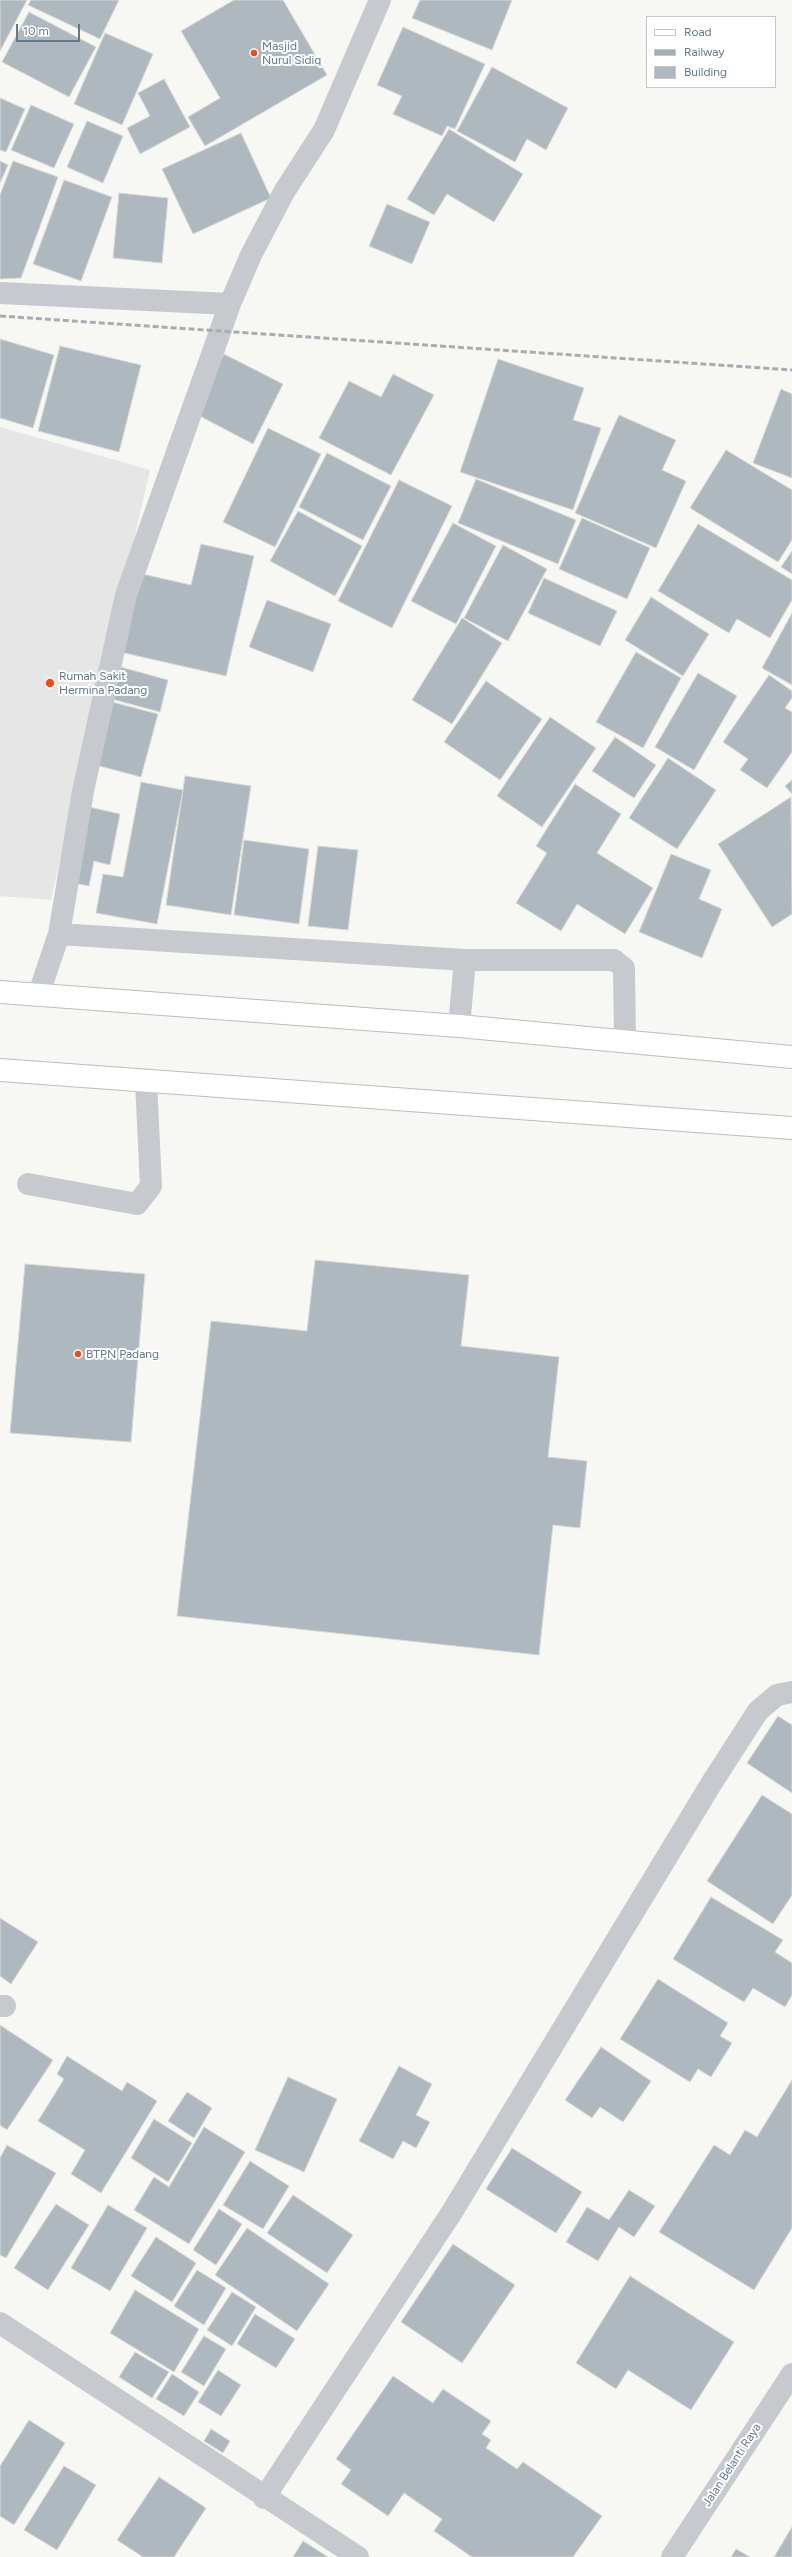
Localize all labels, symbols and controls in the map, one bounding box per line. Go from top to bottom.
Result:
scale bar [18,16,82,42]
legend [646,16,776,88]
text: 10 m [23,24,49,38]
text: Road [684,25,712,39]
place label: Masjid Nurul Sidiq [262,39,321,67]
text: Railway [684,45,725,59]
marker: Masjid Nurul Sidiq [249,48,259,58]
text: Building [684,65,727,79]
place label: Rumah Sakit Hermina Padang [59,669,147,697]
marker: Rumah Sakit Hermina Padang [44,677,56,689]
place label: BTPN Padang [86,1347,159,1361]
marker: BTPN Padang [73,1349,83,1359]
street label: Jalan Belanti Raya [700,2421,764,2509]

